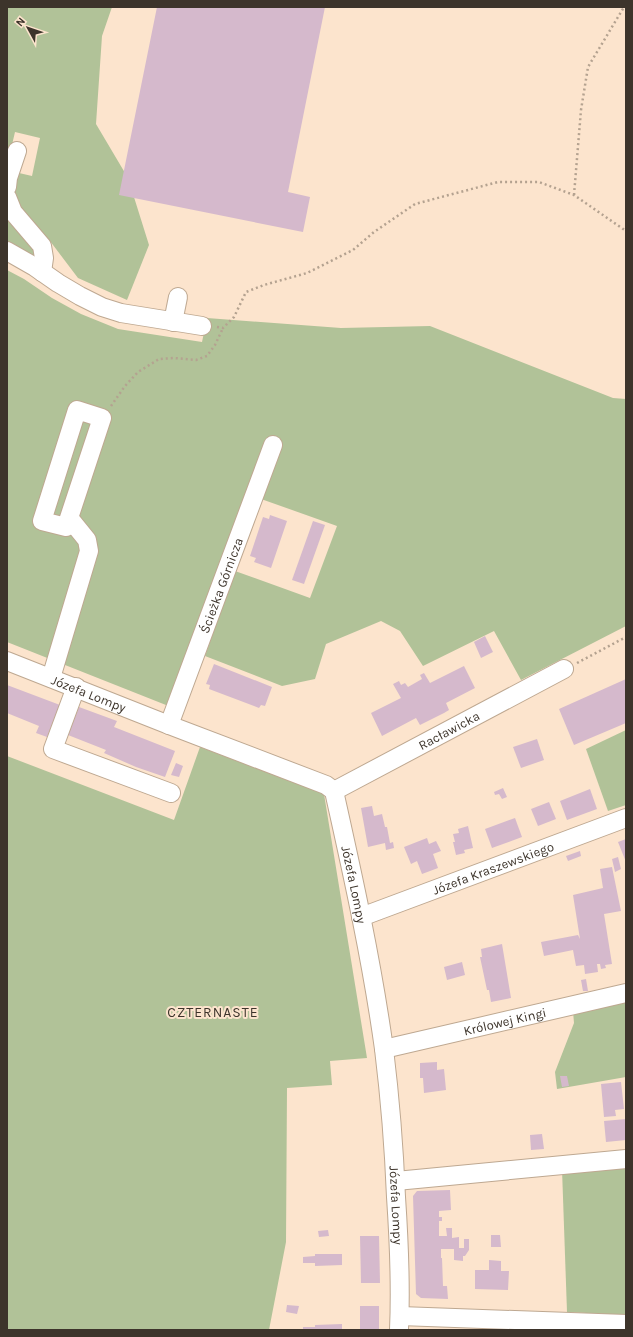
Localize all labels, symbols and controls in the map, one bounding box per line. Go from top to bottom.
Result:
north arrow [8,8,48,48]
text: N [13,15,28,29]
street label: Ścieżka Górnicza [196,536,246,635]
street label: Józefa Lompy [49,672,128,715]
street label: Racławicka [416,708,482,753]
street label: Józefa Kraszewskiego [431,839,556,898]
street label: Józefa Lompy [338,844,369,925]
district label: CZTERNASTE [167,1004,259,1021]
street label: Królowej Kingi [462,1005,548,1038]
street label: Józefa Lompy [386,1165,406,1245]

